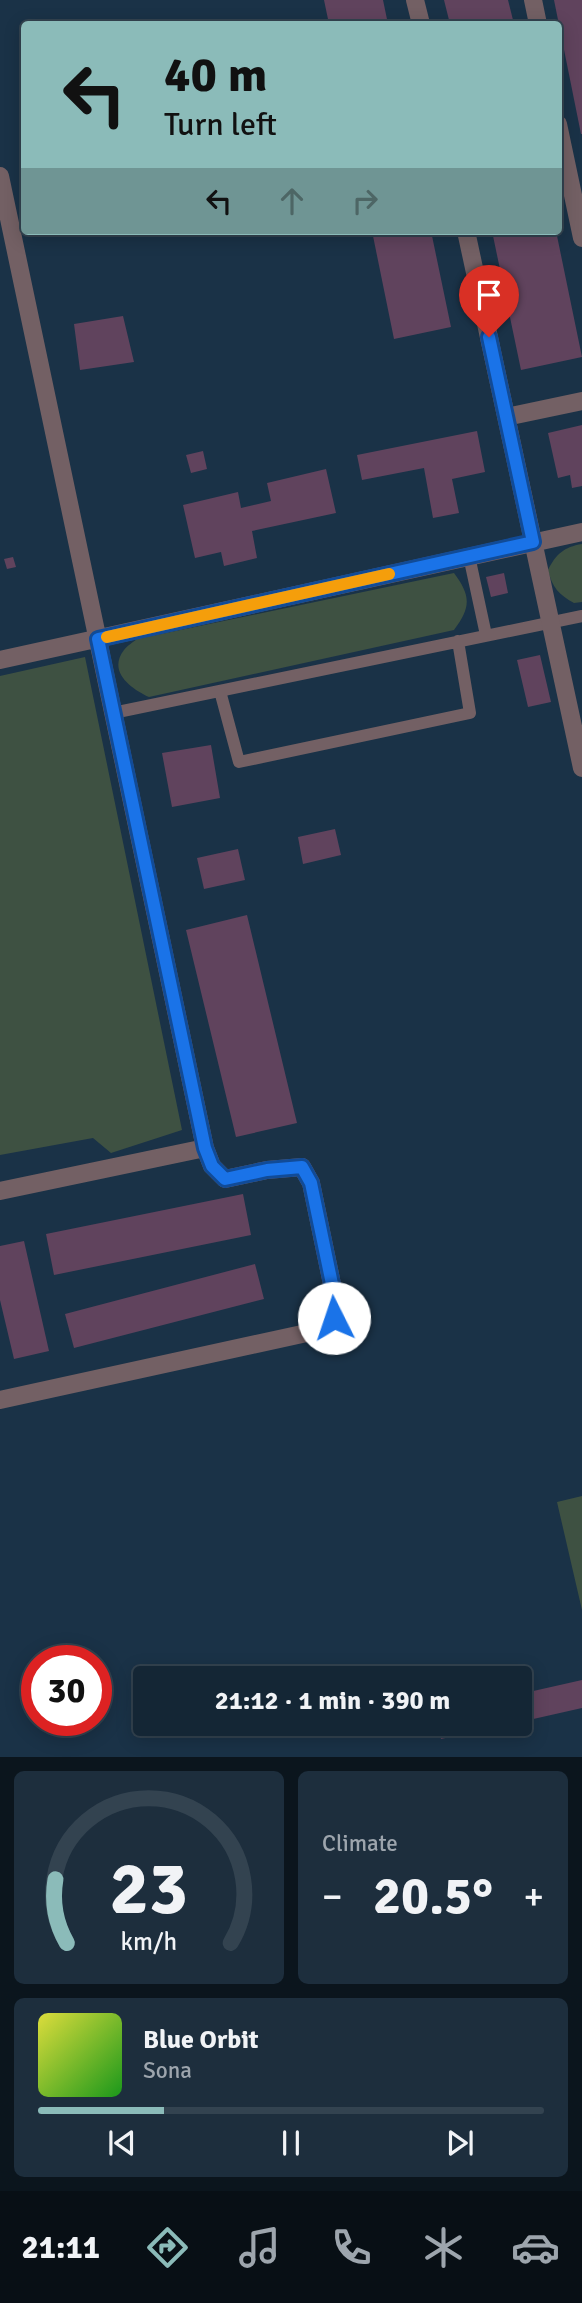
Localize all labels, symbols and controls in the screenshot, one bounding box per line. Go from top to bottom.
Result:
text: 40 m [164,45,267,105]
icon: left [49,49,140,140]
text: Turn left [164,105,277,144]
icon: left [200,182,238,220]
icon: ahead [273,182,311,220]
icon: right [346,182,384,220]
pin [459,265,519,337]
icon: arrive [470,276,508,314]
position arrow [297,1281,371,1355]
speed limit sign: 30 [21,1645,112,1736]
text: 21:12 · 1 min · 390 m [215,1685,450,1717]
text: Climate [322,1829,398,1858]
text: 23 [110,1846,188,1935]
text: 20.5° [373,1864,493,1928]
text: − [322,1873,343,1920]
text: + [523,1873,544,1920]
text: km/h [121,1926,177,1957]
text: Blue Orbit [143,2024,259,2056]
text: Sona [143,2056,192,2085]
icon: previous [103,2124,141,2162]
icon: pause [272,2124,310,2162]
icon: next [441,2124,479,2162]
icon: directions [143,2223,192,2272]
icon: music [235,2223,284,2272]
icon: phone [327,2223,376,2272]
icon: climate [419,2223,468,2272]
icon: car [511,2223,560,2272]
text: 21:11 [22,2228,100,2267]

